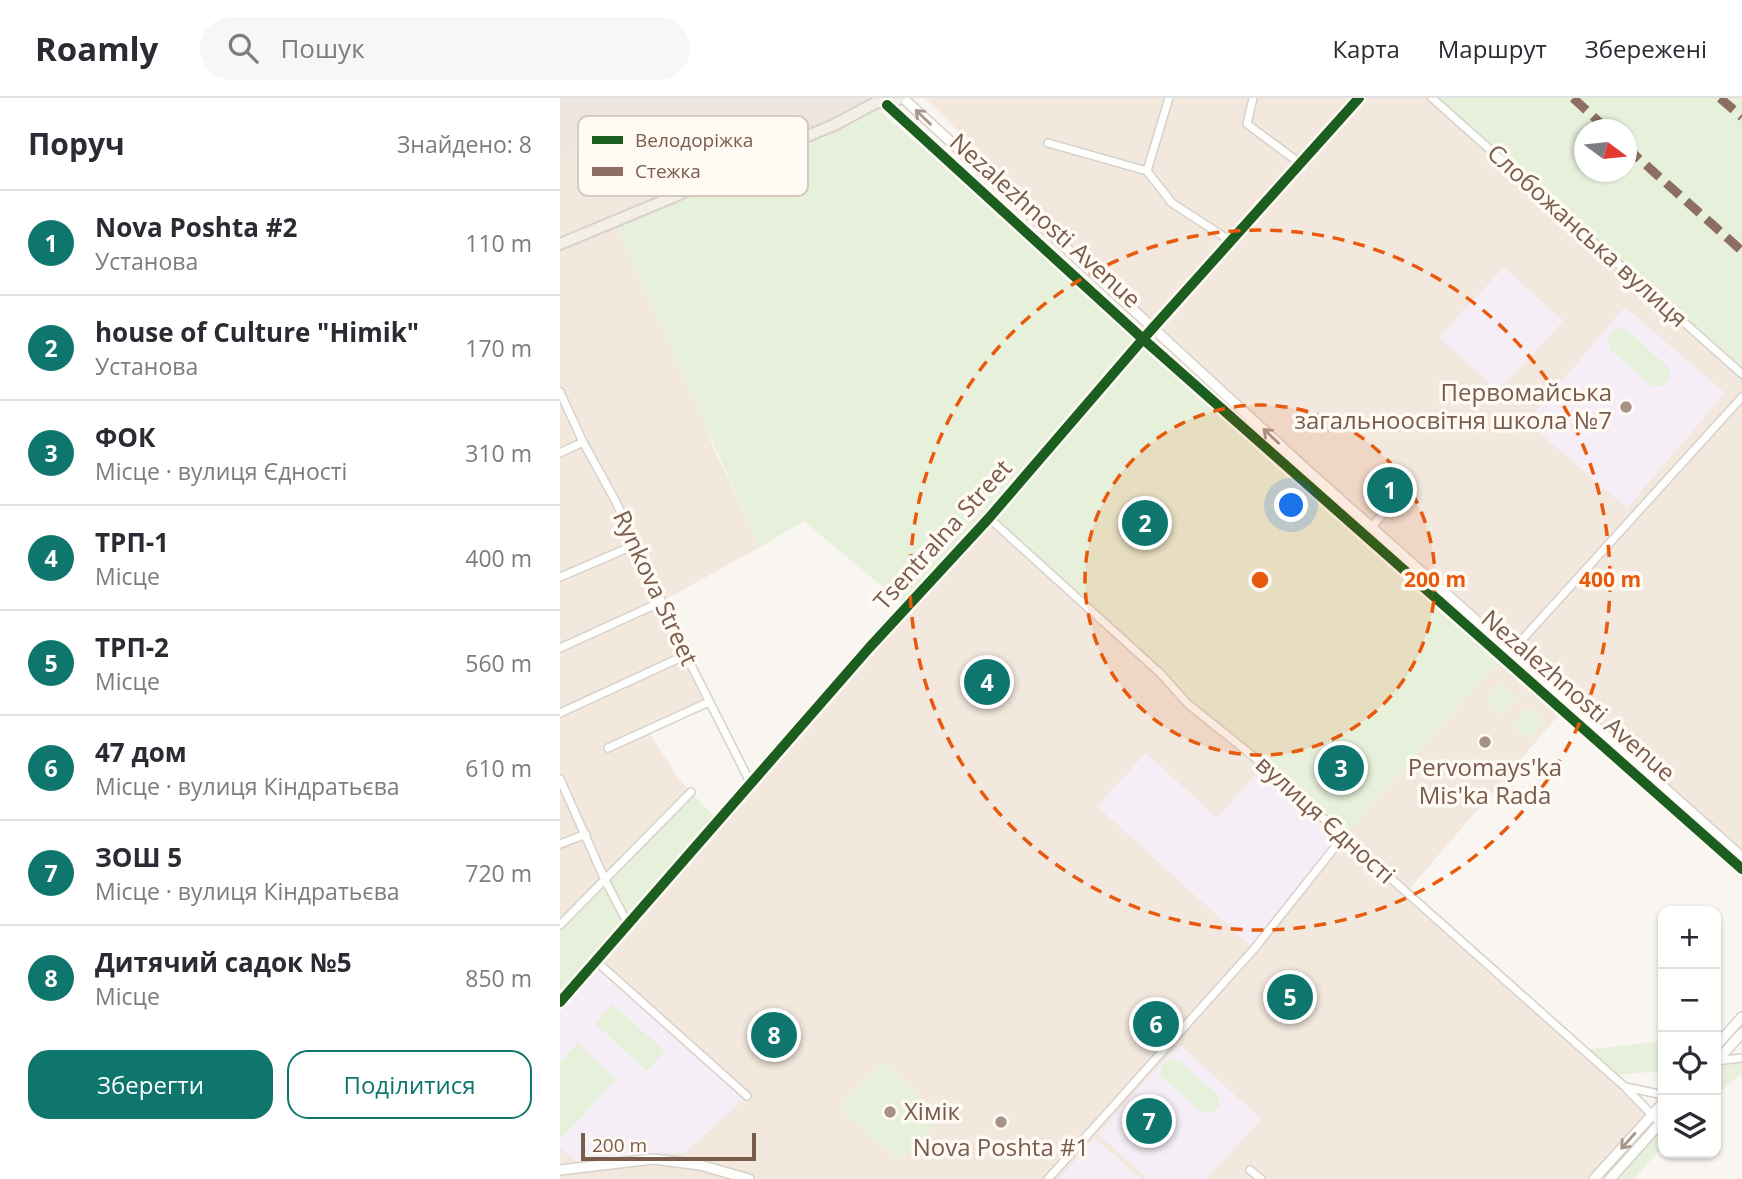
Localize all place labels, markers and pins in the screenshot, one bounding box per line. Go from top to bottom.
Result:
place label: Первомайська загальноосвітня школа №7 [1294,375,1612,436]
marker: Первомайська загальноосвітня школа №7 [1618,399,1634,415]
pin: 1 [1367,464,1413,516]
pin: 2 [1122,497,1168,549]
centre of rings [1248,568,1272,592]
pin: 4 [964,656,1010,708]
marker: Pervomays'ka Mis'ka Rada [1477,734,1493,750]
pin: 3 [1318,742,1364,794]
place label: Pervomays'ka Mis'ka Rada [1408,750,1562,811]
pin: 5 [1267,971,1313,1023]
pin: 6 [1133,998,1179,1050]
pin: 8 [751,1009,797,1061]
place label: Хімік [904,1094,961,1127]
pin: 7 [1126,1095,1172,1147]
marker: Хімік [882,1104,898,1120]
marker: Nova Poshta #1 [993,1114,1009,1130]
place label: Nova Poshta #1 [913,1130,1089,1163]

